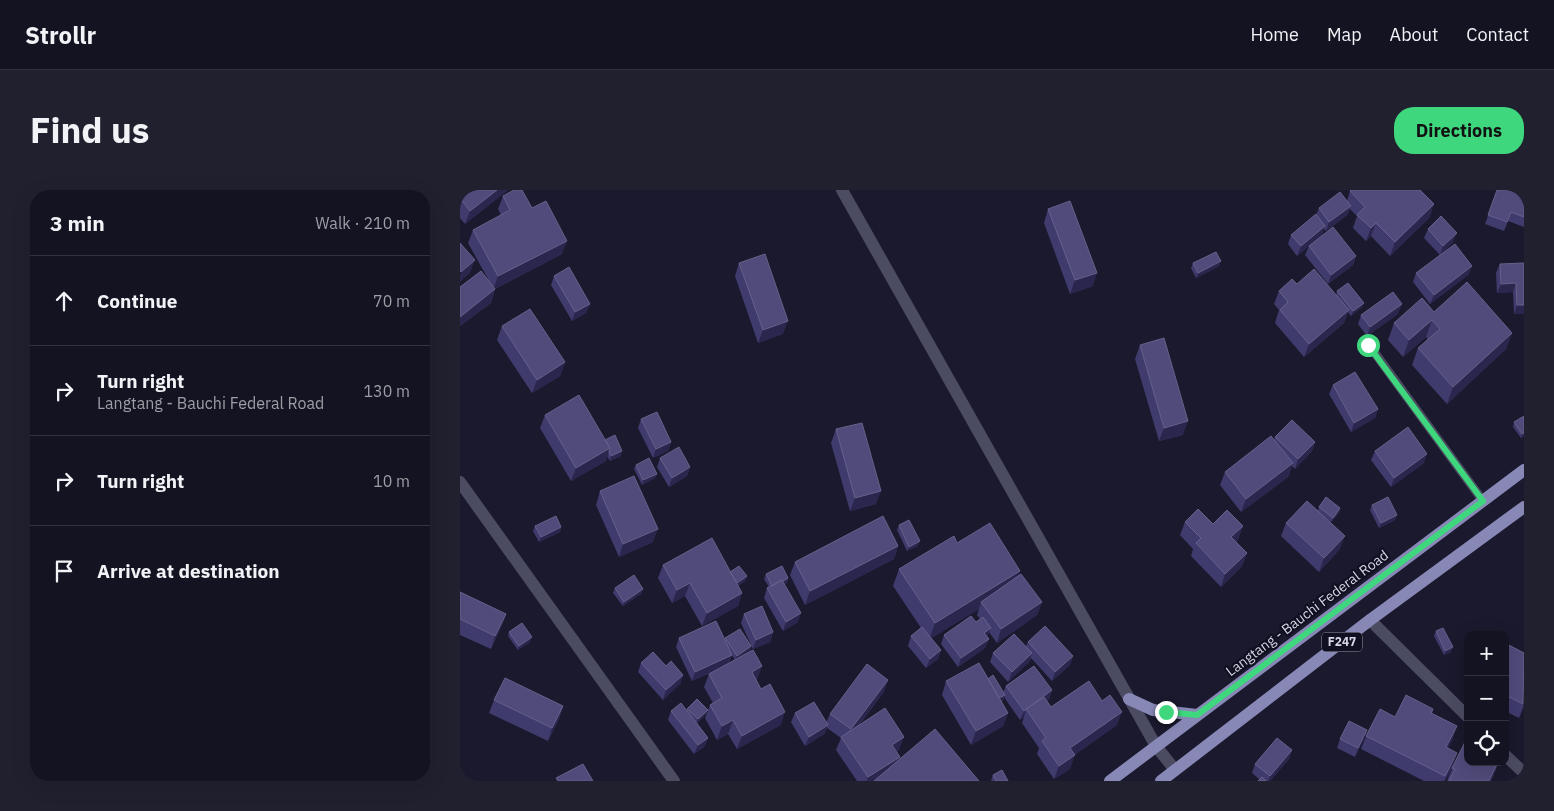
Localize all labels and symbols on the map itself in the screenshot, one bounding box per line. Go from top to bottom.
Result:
route start [1357,334,1380,357]
street label: Langtang - Bauchi Federal Road [1222,546,1392,680]
road number: F247 [1322,632,1362,652]
route end [1155,701,1178,724]

